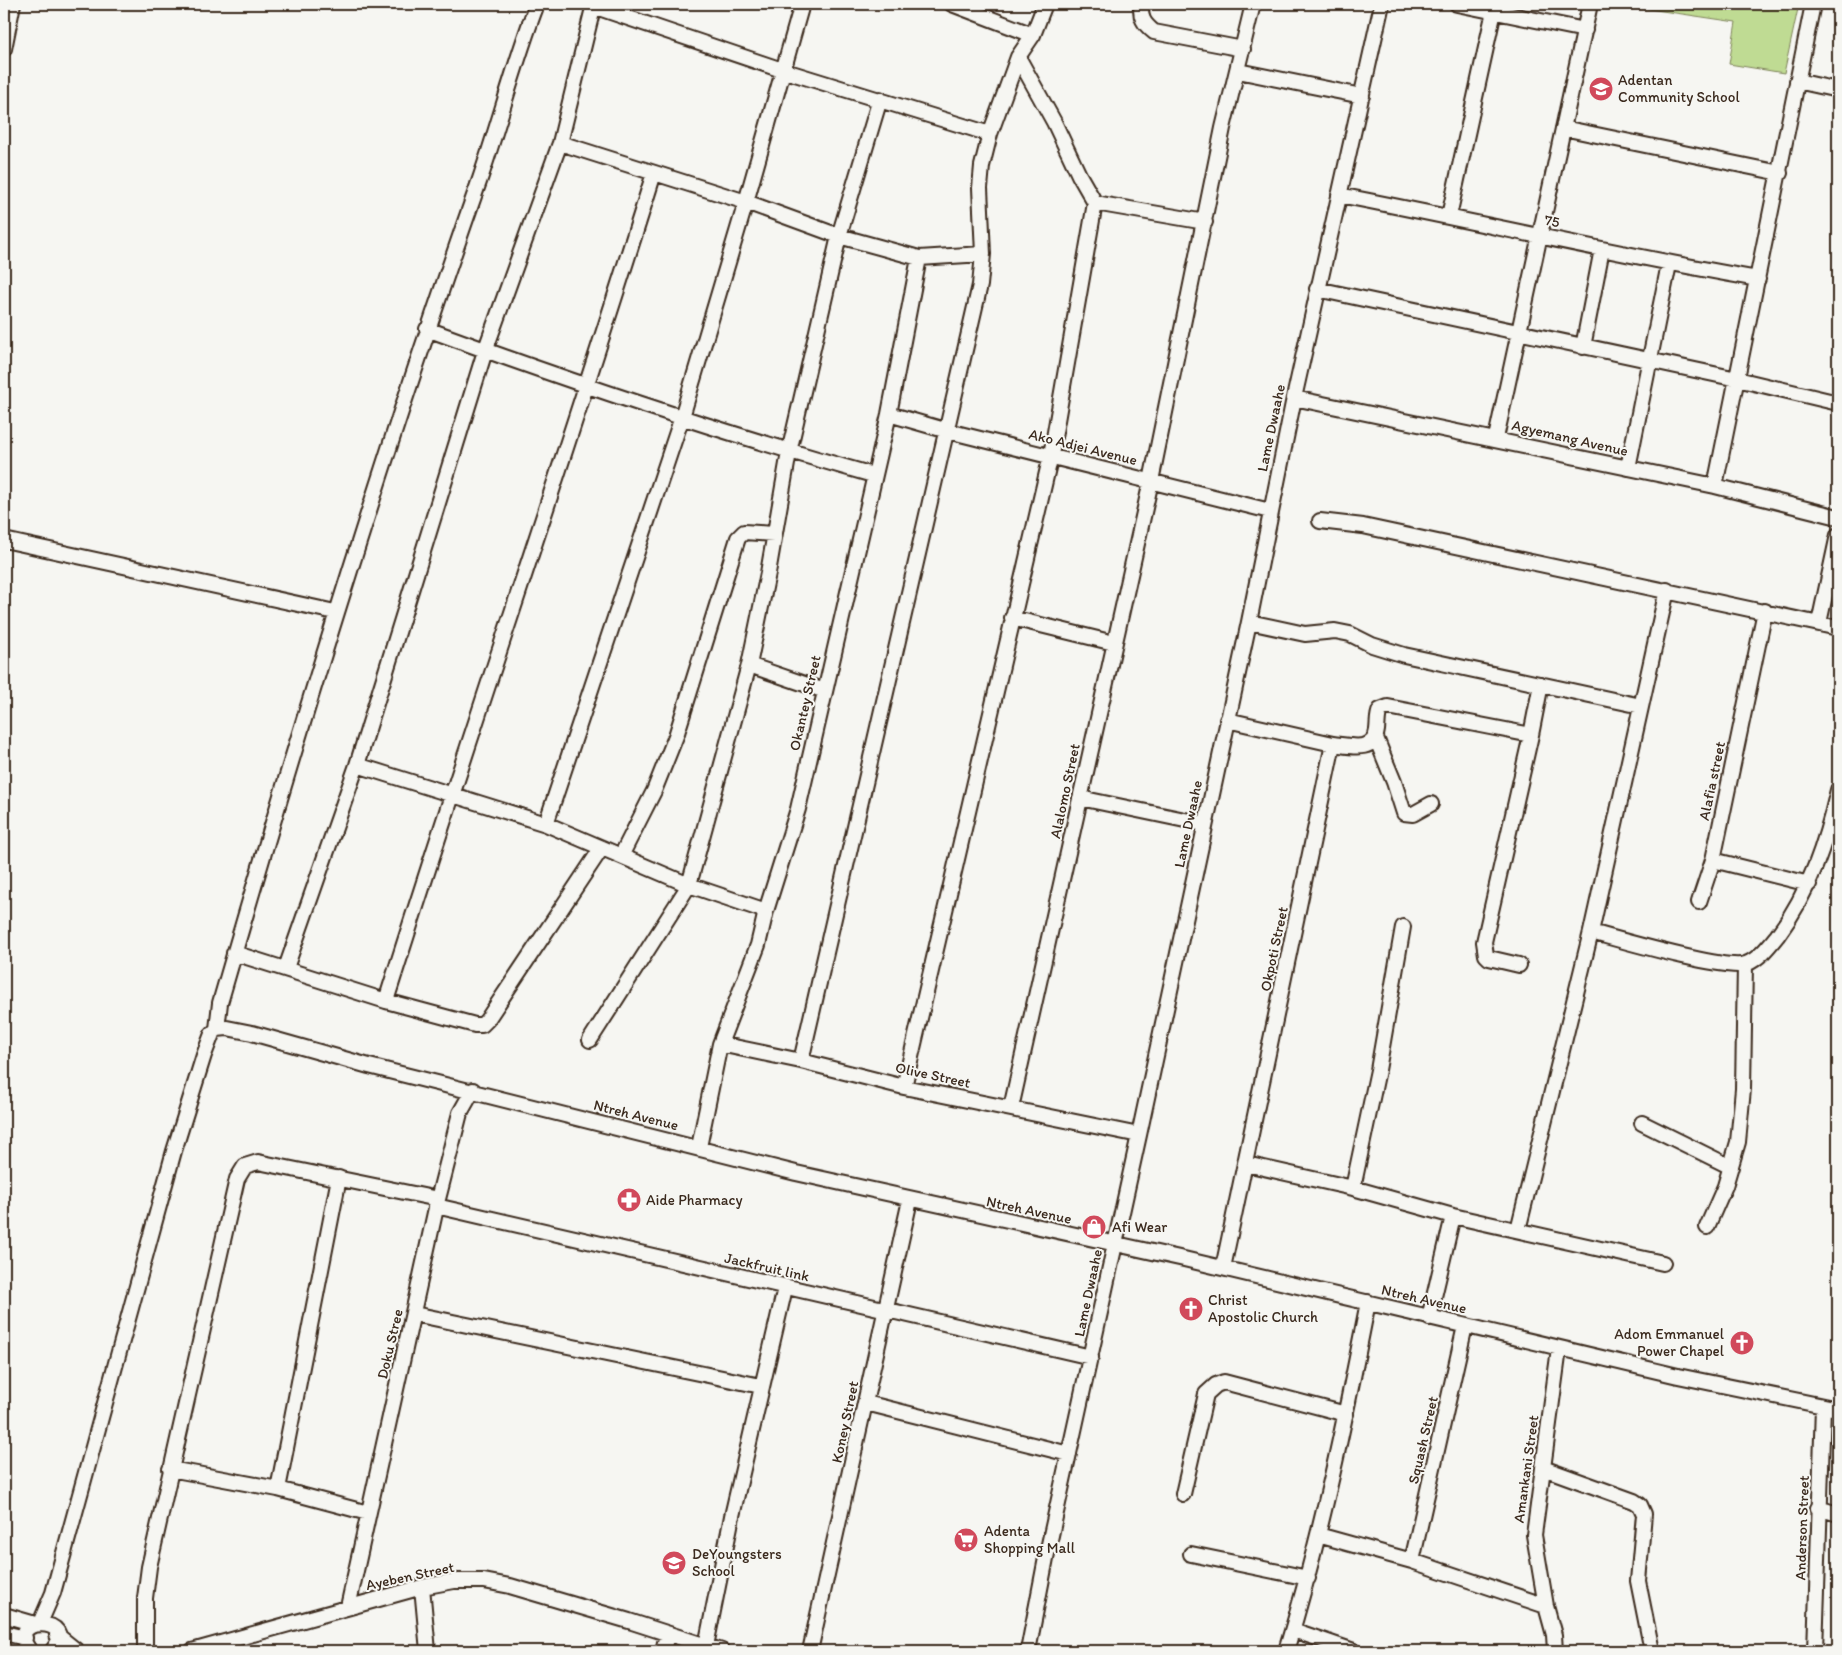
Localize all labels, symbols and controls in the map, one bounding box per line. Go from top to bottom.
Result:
place label: Adentan Community School [1618,71,1740,106]
school or university icon: Adentan Community School [1588,76,1614,102]
street label: 75 [1543,211,1562,232]
street label: Lame Dwaahe [1253,383,1289,473]
street label: Agyemang Avenue [1510,416,1630,460]
street label: Ako Adjei Avenue [1027,425,1139,469]
street label: Okantey Street [785,653,825,753]
street label: Alafia street [1695,740,1729,822]
street label: Alalomo Street [1046,741,1084,840]
street label: Lame Dwaahe [1170,779,1206,869]
street label: Okpoti Street [1256,905,1292,993]
street label: Olive Street [894,1058,973,1092]
street label: Ntreh Avenue [592,1096,680,1134]
pharmacy icon: Aide Pharmacy [616,1187,642,1213]
place label: Aide Pharmacy [646,1191,743,1209]
street label: Ntreh Avenue [985,1192,1073,1228]
shop icon: Afi Wear [1081,1214,1107,1240]
place label: Afi Wear [1112,1218,1167,1236]
street label: Lame Dwaahe [1070,1248,1106,1338]
street label: Jackfruit link [723,1249,811,1286]
street label: Ntreh Avenue [1380,1280,1468,1318]
place label: Christ Apostolic Church [1208,1291,1318,1326]
church icon: Christ Apostolic Church [1178,1296,1204,1322]
street label: Doku Stree [373,1307,407,1381]
place label: Adom Emmanuel Power Chapel [1614,1325,1725,1360]
church icon: Adom Emmanuel Power Chapel [1729,1330,1755,1356]
street label: Koney Street [828,1379,863,1465]
street label: Squash Street [1404,1394,1442,1486]
street label: Amankani Street [1510,1414,1543,1524]
street label: Anderson Street [1791,1475,1813,1581]
place label: Adenta Shopping Mall [984,1522,1076,1557]
supermarket icon: Adenta Shopping Mall [953,1527,979,1553]
place label: DeYoungsters School [692,1545,782,1580]
school or university icon: DeYoungsters School [661,1550,687,1576]
street label: Ayeben Street [364,1558,456,1594]

